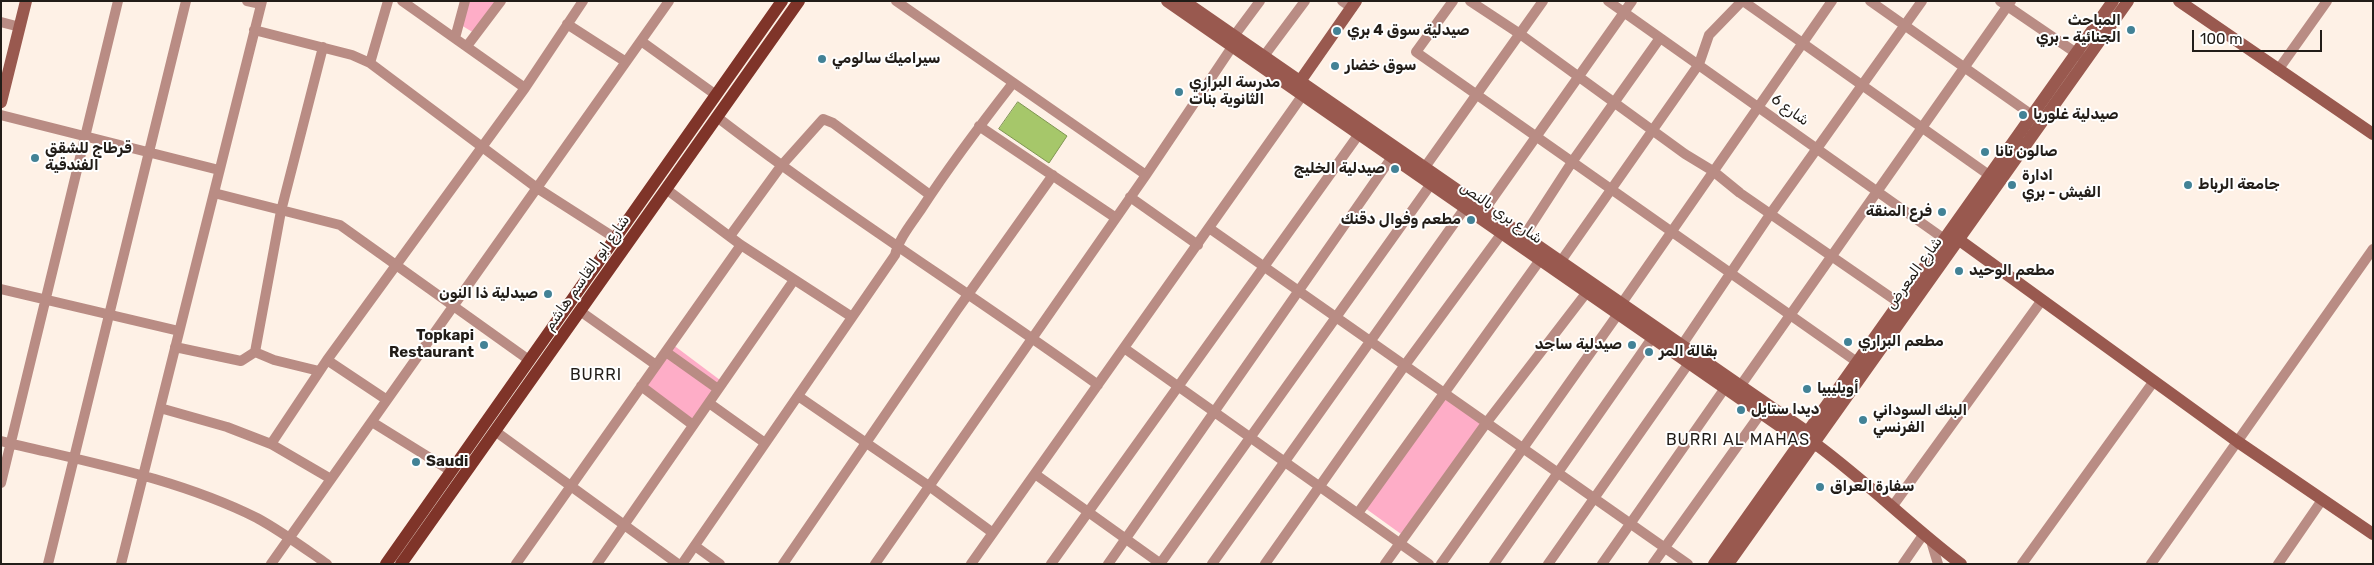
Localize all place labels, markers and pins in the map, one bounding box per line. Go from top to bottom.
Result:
place label: المباحث الجنائية - بري [2036,12,2121,47]
place label: صيدلية سوق 4 بري [1347,22,1470,40]
marker: المباحث الجنائية - بري [2125,24,2137,36]
marker: صيدلية سوق 4 بري [1331,25,1343,37]
place label: سيراميك سالومي [832,50,940,68]
marker: سيراميك سالومي [816,53,828,65]
place label: سوق خضار [1345,57,1416,75]
marker: سوق خضار [1329,60,1341,72]
place label: مدرسة البراري الثانوية بنات [1189,74,1280,109]
marker: مدرسة البراري الثانوية بنات [1173,86,1185,98]
place label: صيدلية غلوريا [2033,106,2118,124]
marker: صيدلية غلوريا [2017,109,2029,121]
place label: قرطاج للشقق الفندقية [45,140,132,175]
place label: صالون تانا [1995,143,2058,161]
marker: صالون تانا [1979,146,1991,158]
marker: قرطاج للشقق الفندقية [29,152,41,164]
place label: صيدلية الخليج [1294,160,1385,178]
marker: صيدلية الخليج [1389,163,1401,175]
place label: ادارة الفيش - بري [2022,167,2101,202]
place label: جامعة الرباط [2198,176,2280,194]
marker: ادارة الفيش - بري [2006,179,2018,191]
marker: جامعة الرباط [2182,179,2194,191]
place label: فرع المنقة [1866,203,1932,221]
marker: فرع المنقة [1936,206,1948,218]
place label: مطعم وفوال دقنك [1341,211,1461,229]
marker: مطعم وفوال دقنك [1465,214,1477,226]
place label: مطعم الوحيد [1969,262,2055,280]
marker: مطعم الوحيد [1953,265,1965,277]
place label: صيدلية ذا النون [439,285,538,303]
marker: صيدلية ذا النون [542,288,554,300]
place label: Topkapi Restaurant [389,327,474,362]
place label: مطعم البراري [1858,333,1944,351]
place label: صيدلية ساجد [1535,336,1622,354]
marker: مطعم البراري [1842,336,1854,348]
marker: Topkapi Restaurant [478,339,490,351]
marker: صيدلية ساجد [1626,339,1638,351]
place label: بقالة المر [1659,343,1718,361]
marker: بقالة المر [1643,346,1655,358]
place label: أويليبيا [1817,380,1859,398]
marker: أويليبيا [1801,383,1813,395]
place label: ديدا ستايل [1751,401,1819,419]
place label: البنك السوداني الفرنسي [1873,402,1967,437]
marker: ديدا ستايل [1735,404,1747,416]
marker: البنك السوداني الفرنسي [1857,414,1869,426]
place label: Saudi [426,453,468,471]
marker: Saudi [410,456,422,468]
place label: سفارة العراق [1830,478,1914,496]
marker: سفارة العراق [1814,481,1826,493]

